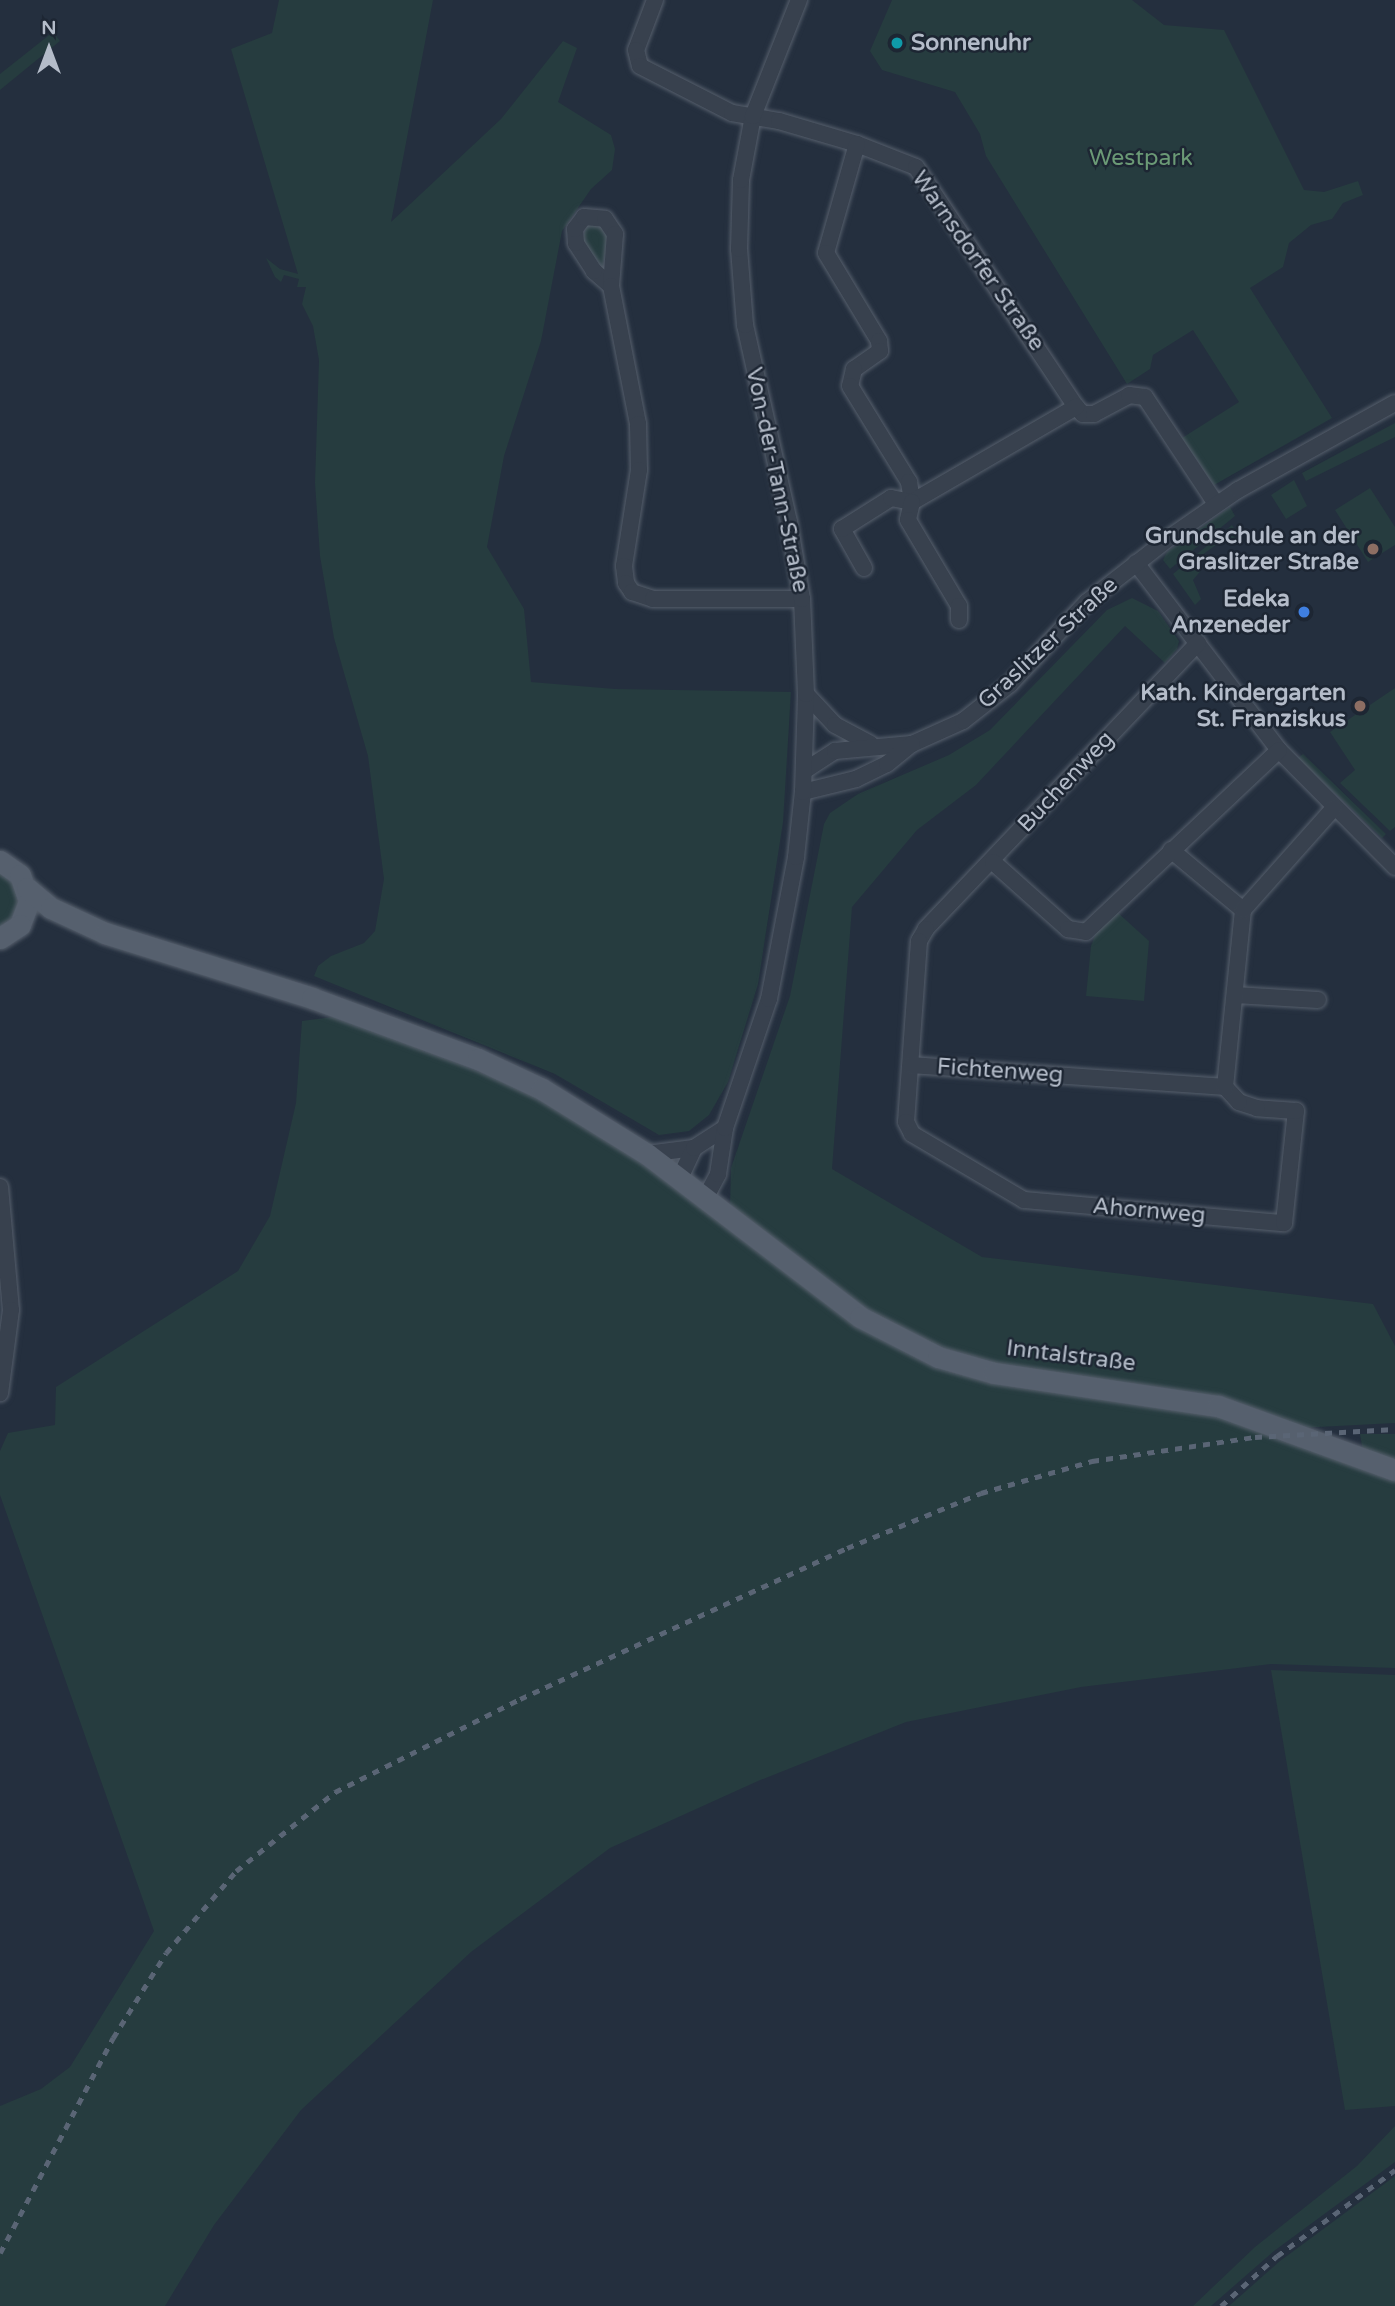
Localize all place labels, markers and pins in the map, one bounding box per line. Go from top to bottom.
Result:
place label: Sonnenuhr [911,29,1031,57]
marker: Sonnenuhr [889,35,905,51]
place label: Grundschule an der Graslitzer Straße [1145,522,1359,576]
marker: Grundschule an der Graslitzer Straße [1365,541,1381,557]
place label: Edeka Anzeneder [1171,585,1290,639]
marker: Edeka Anzeneder [1296,604,1312,620]
place label: Kath. Kindergarten St. Franziskus [1140,679,1346,733]
marker: Kath. Kindergarten St. Franziskus [1352,698,1368,714]

